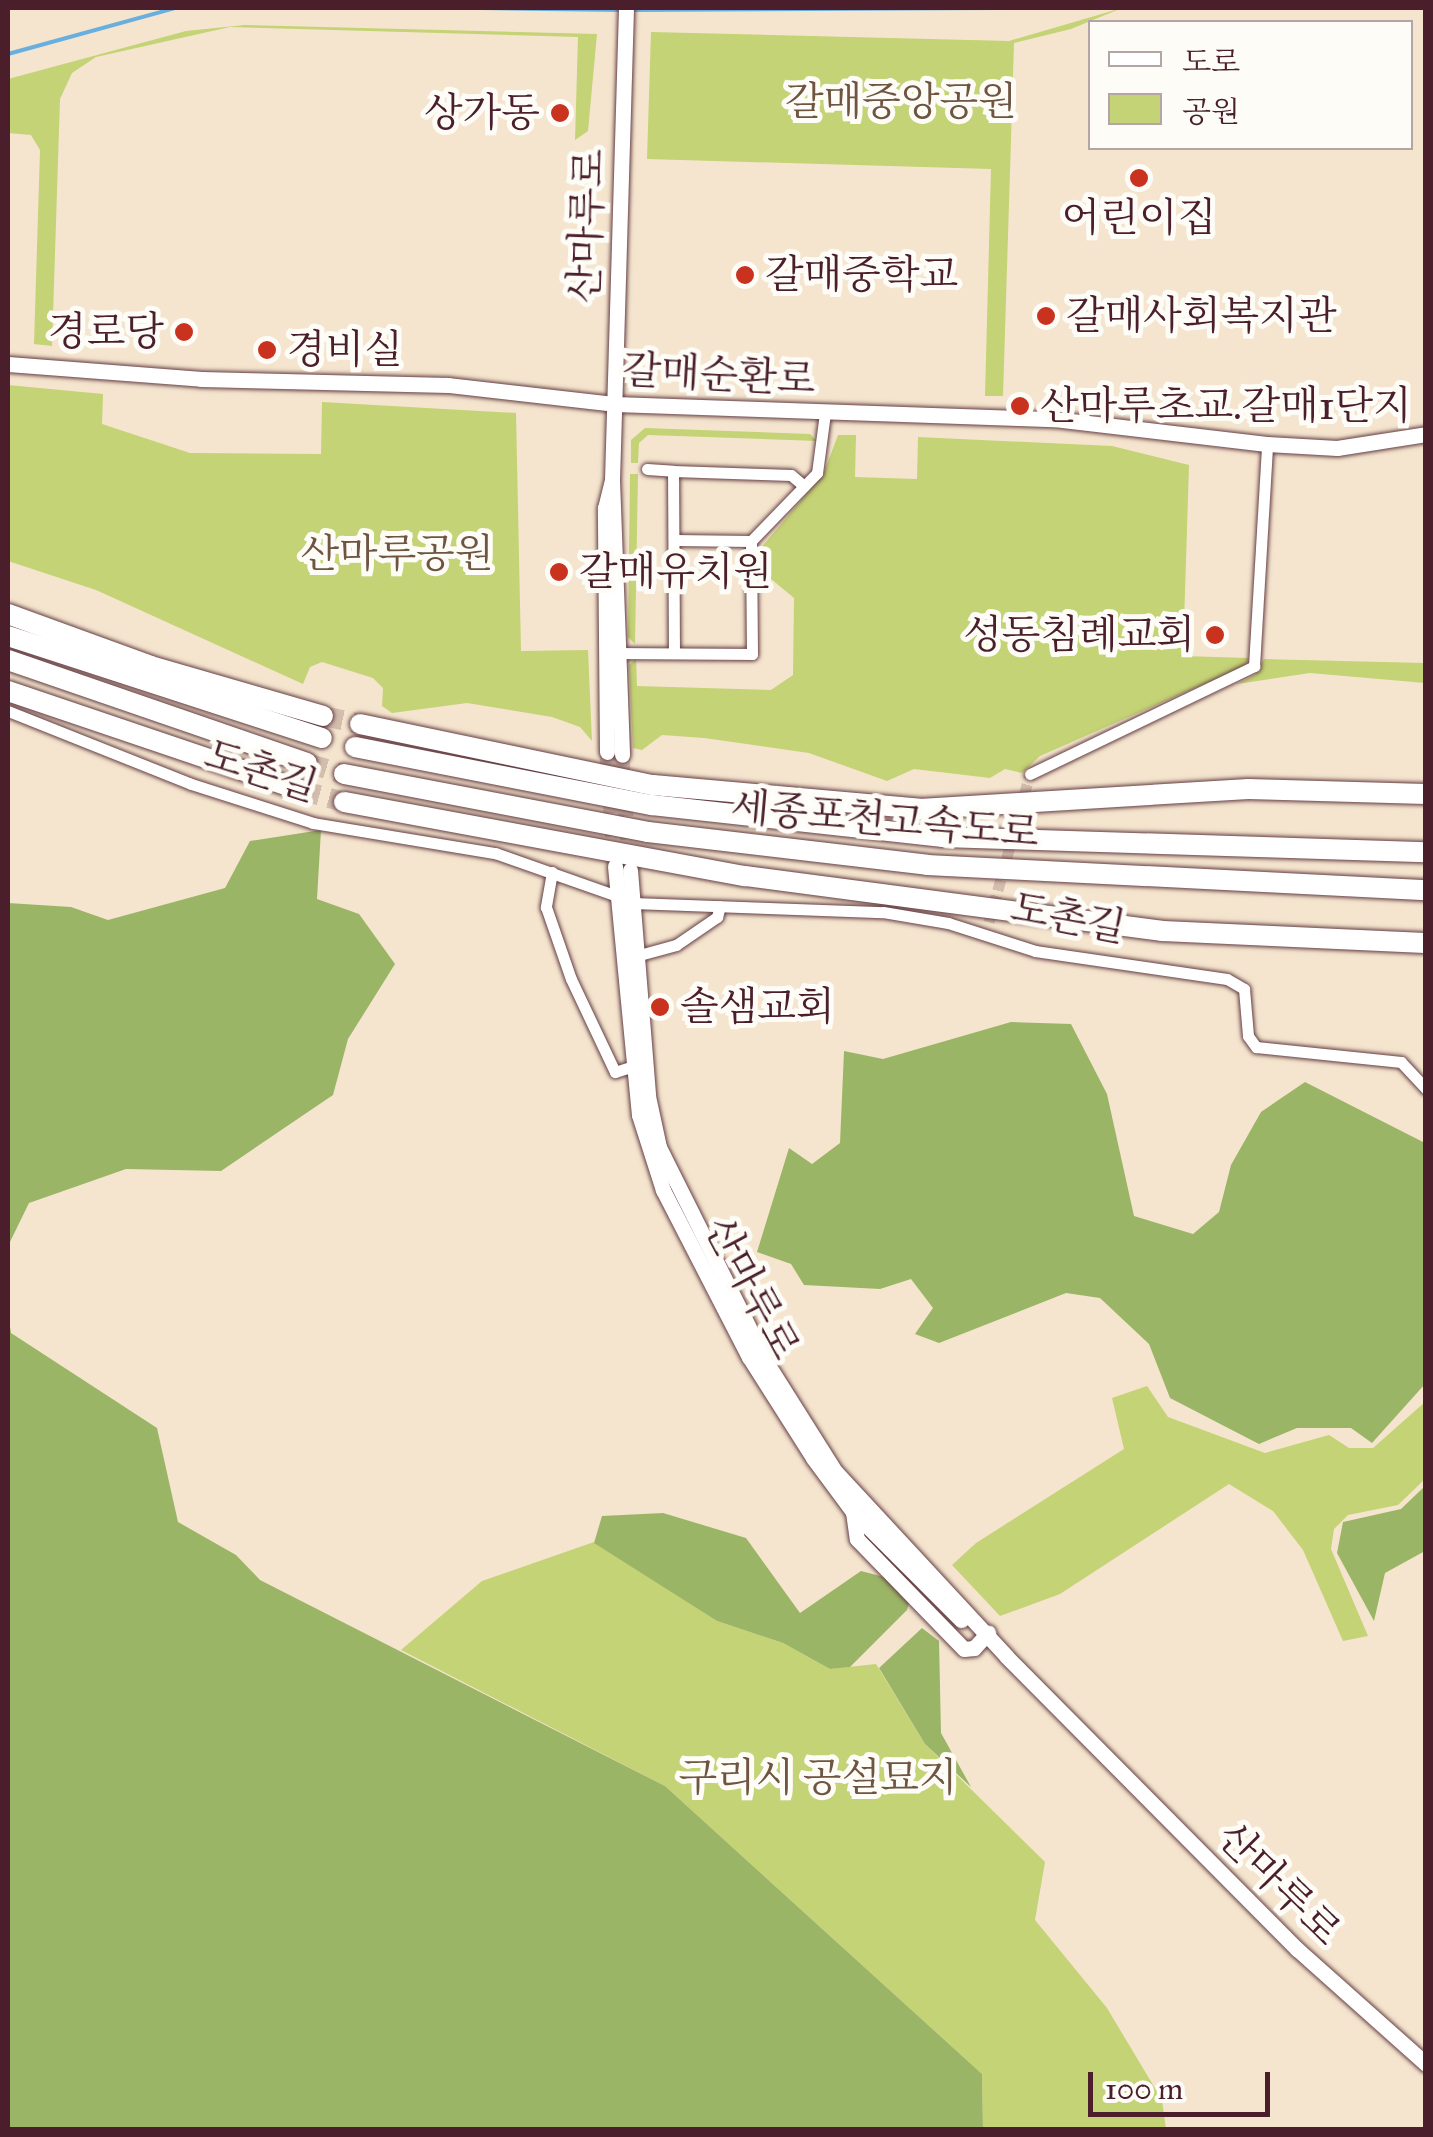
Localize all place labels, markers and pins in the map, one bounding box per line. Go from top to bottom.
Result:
place label: 상가동 [424,89,540,137]
marker: 상가동 [549,102,571,124]
marker: 어린이집 [1128,167,1150,189]
place label: 어린이집 [1062,194,1216,242]
place label: 갈매중학교 [765,251,958,299]
marker: 갈매중학교 [734,264,756,286]
place label: 갈매사회복지관 [1066,292,1336,340]
marker: 갈매사회복지관 [1035,305,1057,327]
place label: 경로당 [48,308,164,356]
marker: 경로당 [173,321,195,343]
place label: 경비실 [287,326,403,374]
marker: 경비실 [256,339,278,361]
place label: 산마루초교.갈매1단지 [1040,382,1412,430]
marker: 산마루초교.갈매1단지 [1009,395,1031,417]
place label: 갈매유치원 [579,548,772,596]
marker: 갈매유치원 [548,561,570,583]
place label: 성동침례교회 [963,611,1195,659]
marker: 성동침례교회 [1204,624,1226,646]
place label: 솔샘교회 [680,983,835,1031]
marker: 솔샘교회 [649,996,671,1018]

